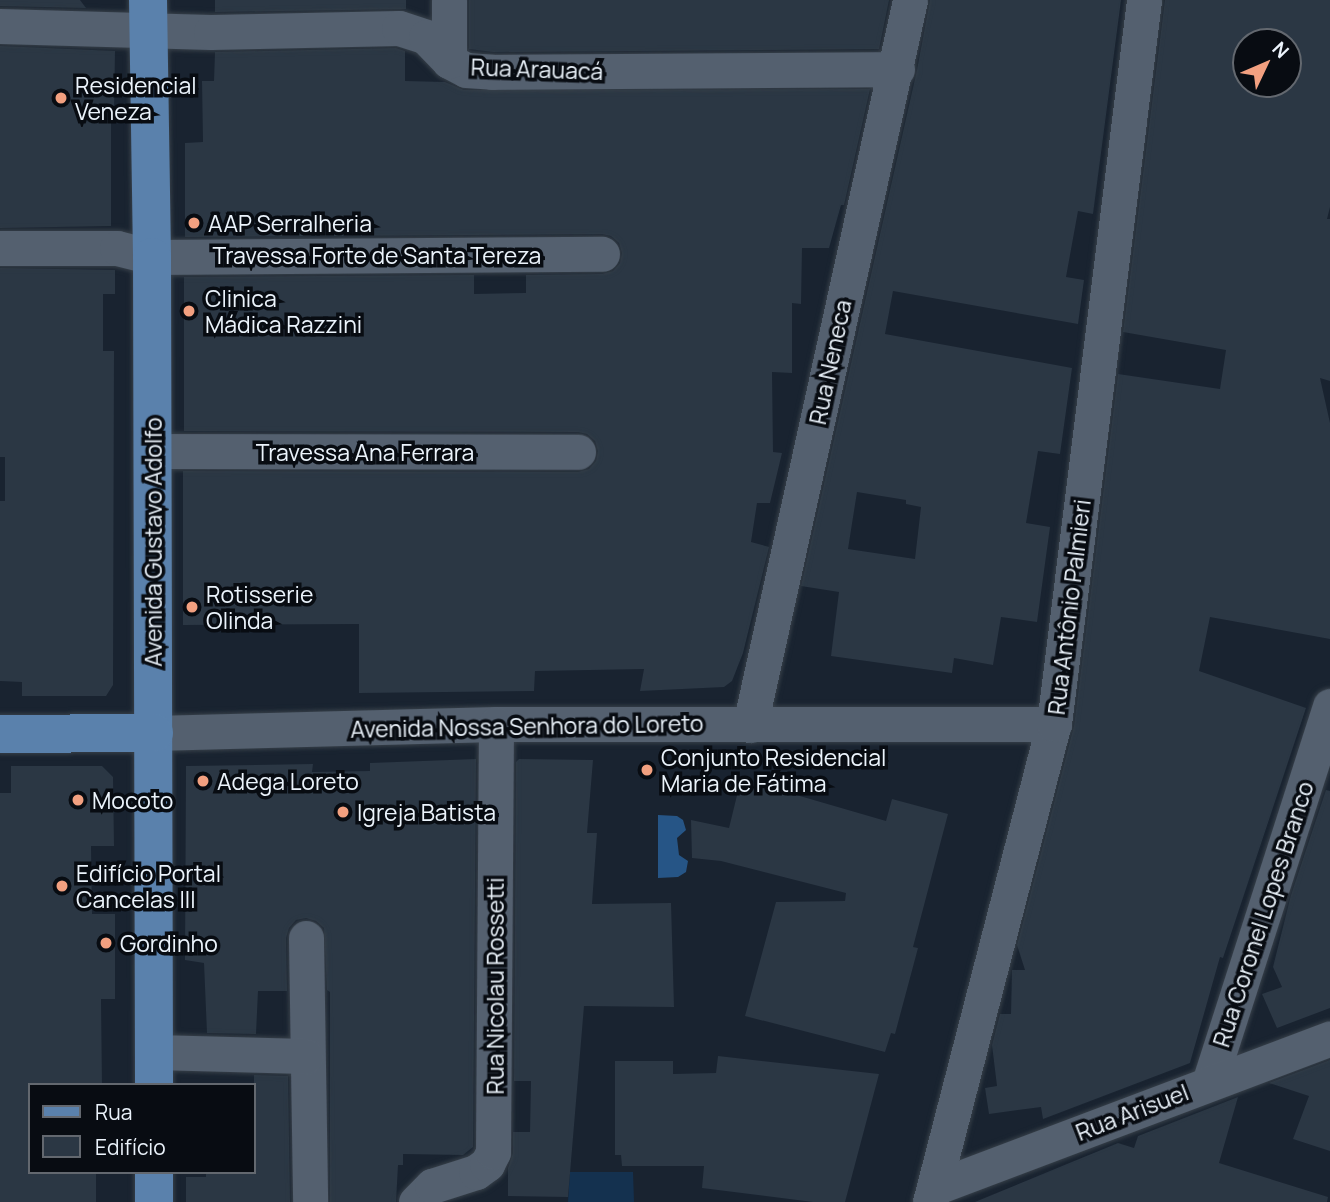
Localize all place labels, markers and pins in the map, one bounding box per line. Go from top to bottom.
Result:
place label: Residencial Veneza [75,71,197,125]
marker: Residencial Veneza [53,90,69,106]
place label: AAP Serralheria [208,209,372,237]
marker: AAP Serralheria [186,215,202,231]
place label: Clinica Mádica Razzini [205,284,362,338]
marker: Clinica Mádica Razzini [179,301,199,321]
place label: Rotisserie Olinda [206,580,313,634]
marker: Rotisserie Olinda [184,599,200,615]
place label: Conjunto Residencial Maria de Fátima [661,743,886,797]
marker: Conjunto Residencial Maria de Fátima [639,762,655,778]
place label: Adega Loreto [217,767,359,795]
marker: Adega Loreto [195,773,211,789]
place label: Mocoto [92,786,173,814]
marker: Mocoto [70,792,86,808]
place label: Igreja Batista [357,798,496,826]
marker: Igreja Batista [335,804,351,820]
place label: Edifício Portal Cancelas III [76,859,221,913]
marker: Edifício Portal Cancelas III [54,878,70,894]
place label: Gordinho [120,929,218,957]
marker: Gordinho [98,935,114,951]

